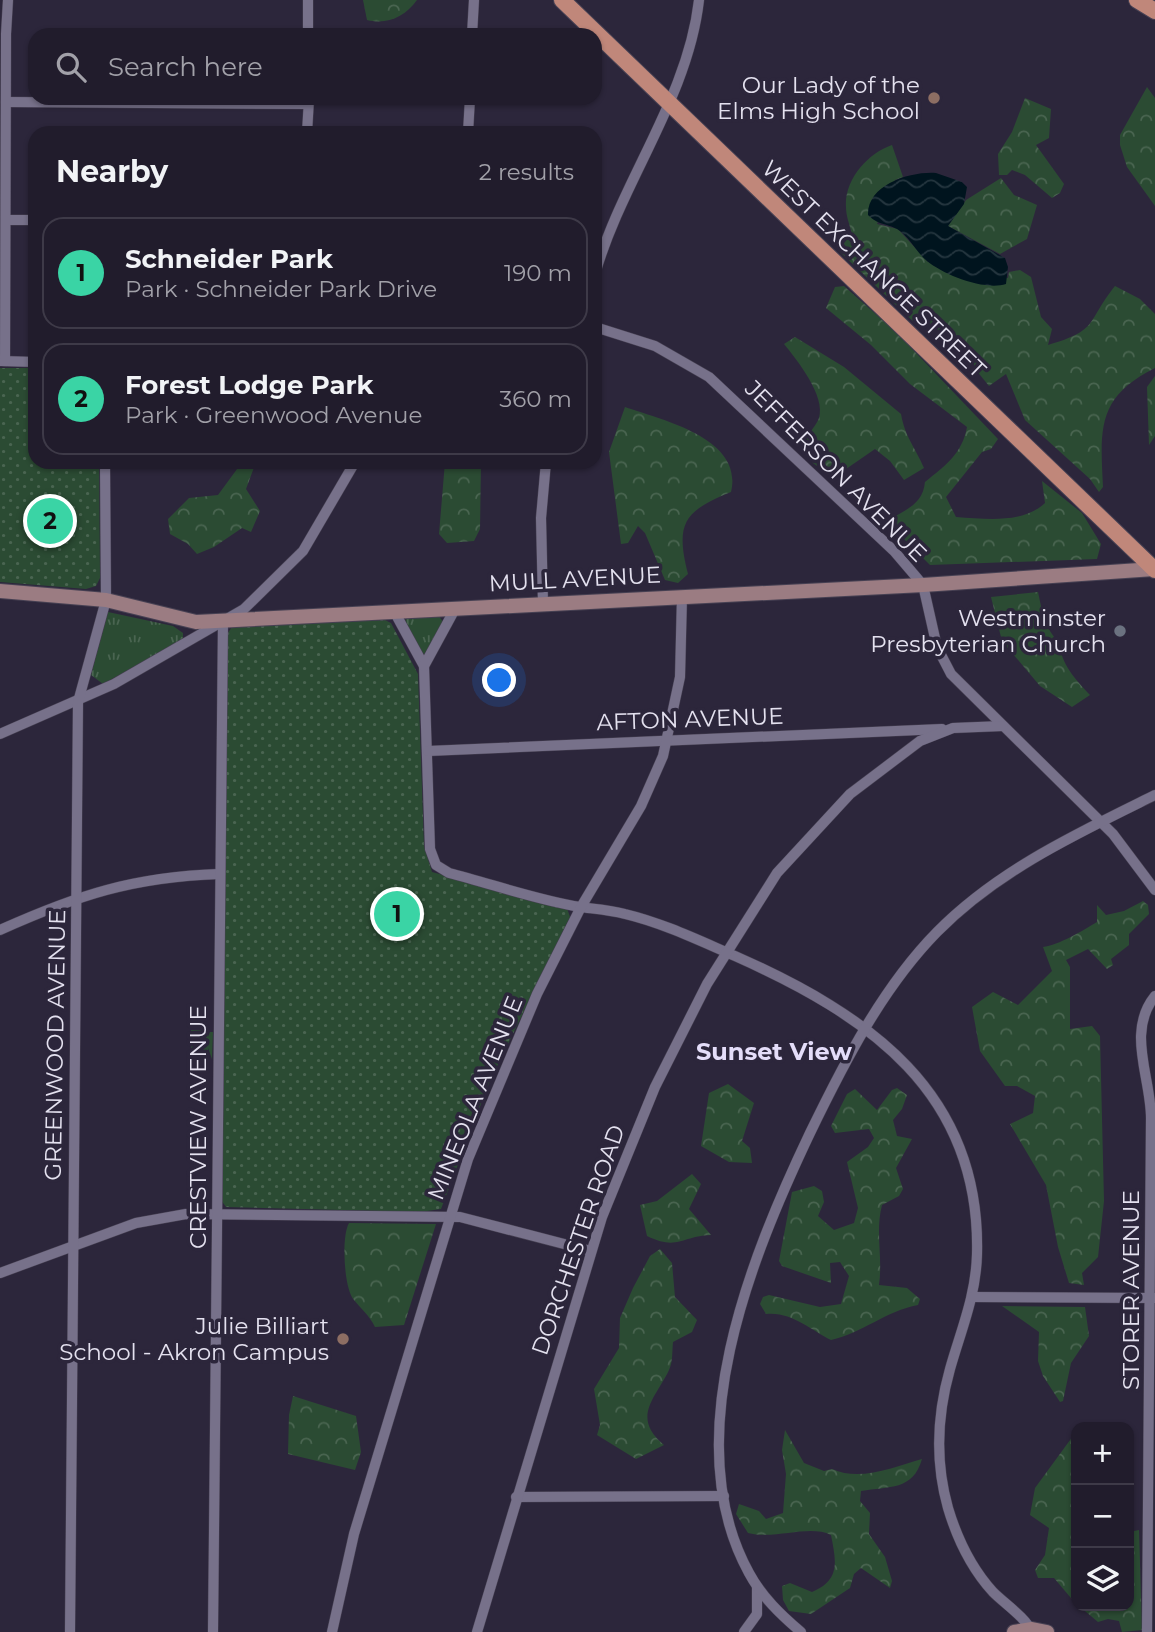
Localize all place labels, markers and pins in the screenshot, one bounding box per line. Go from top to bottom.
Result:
place label: Our Lady of the Elms High School [717,71,920,125]
marker: Our Lady of the Elms High School [926,90,942,106]
pin: 2 [27,495,73,547]
place label: Westminster Presbyterian Church [870,604,1106,658]
marker: Westminster Presbyterian Church [1112,623,1128,639]
pin: 1 [374,888,420,940]
place label: Julie Billiart School - Akron Campus [59,1312,329,1366]
marker: Julie Billiart School - Akron Campus [335,1331,351,1347]

